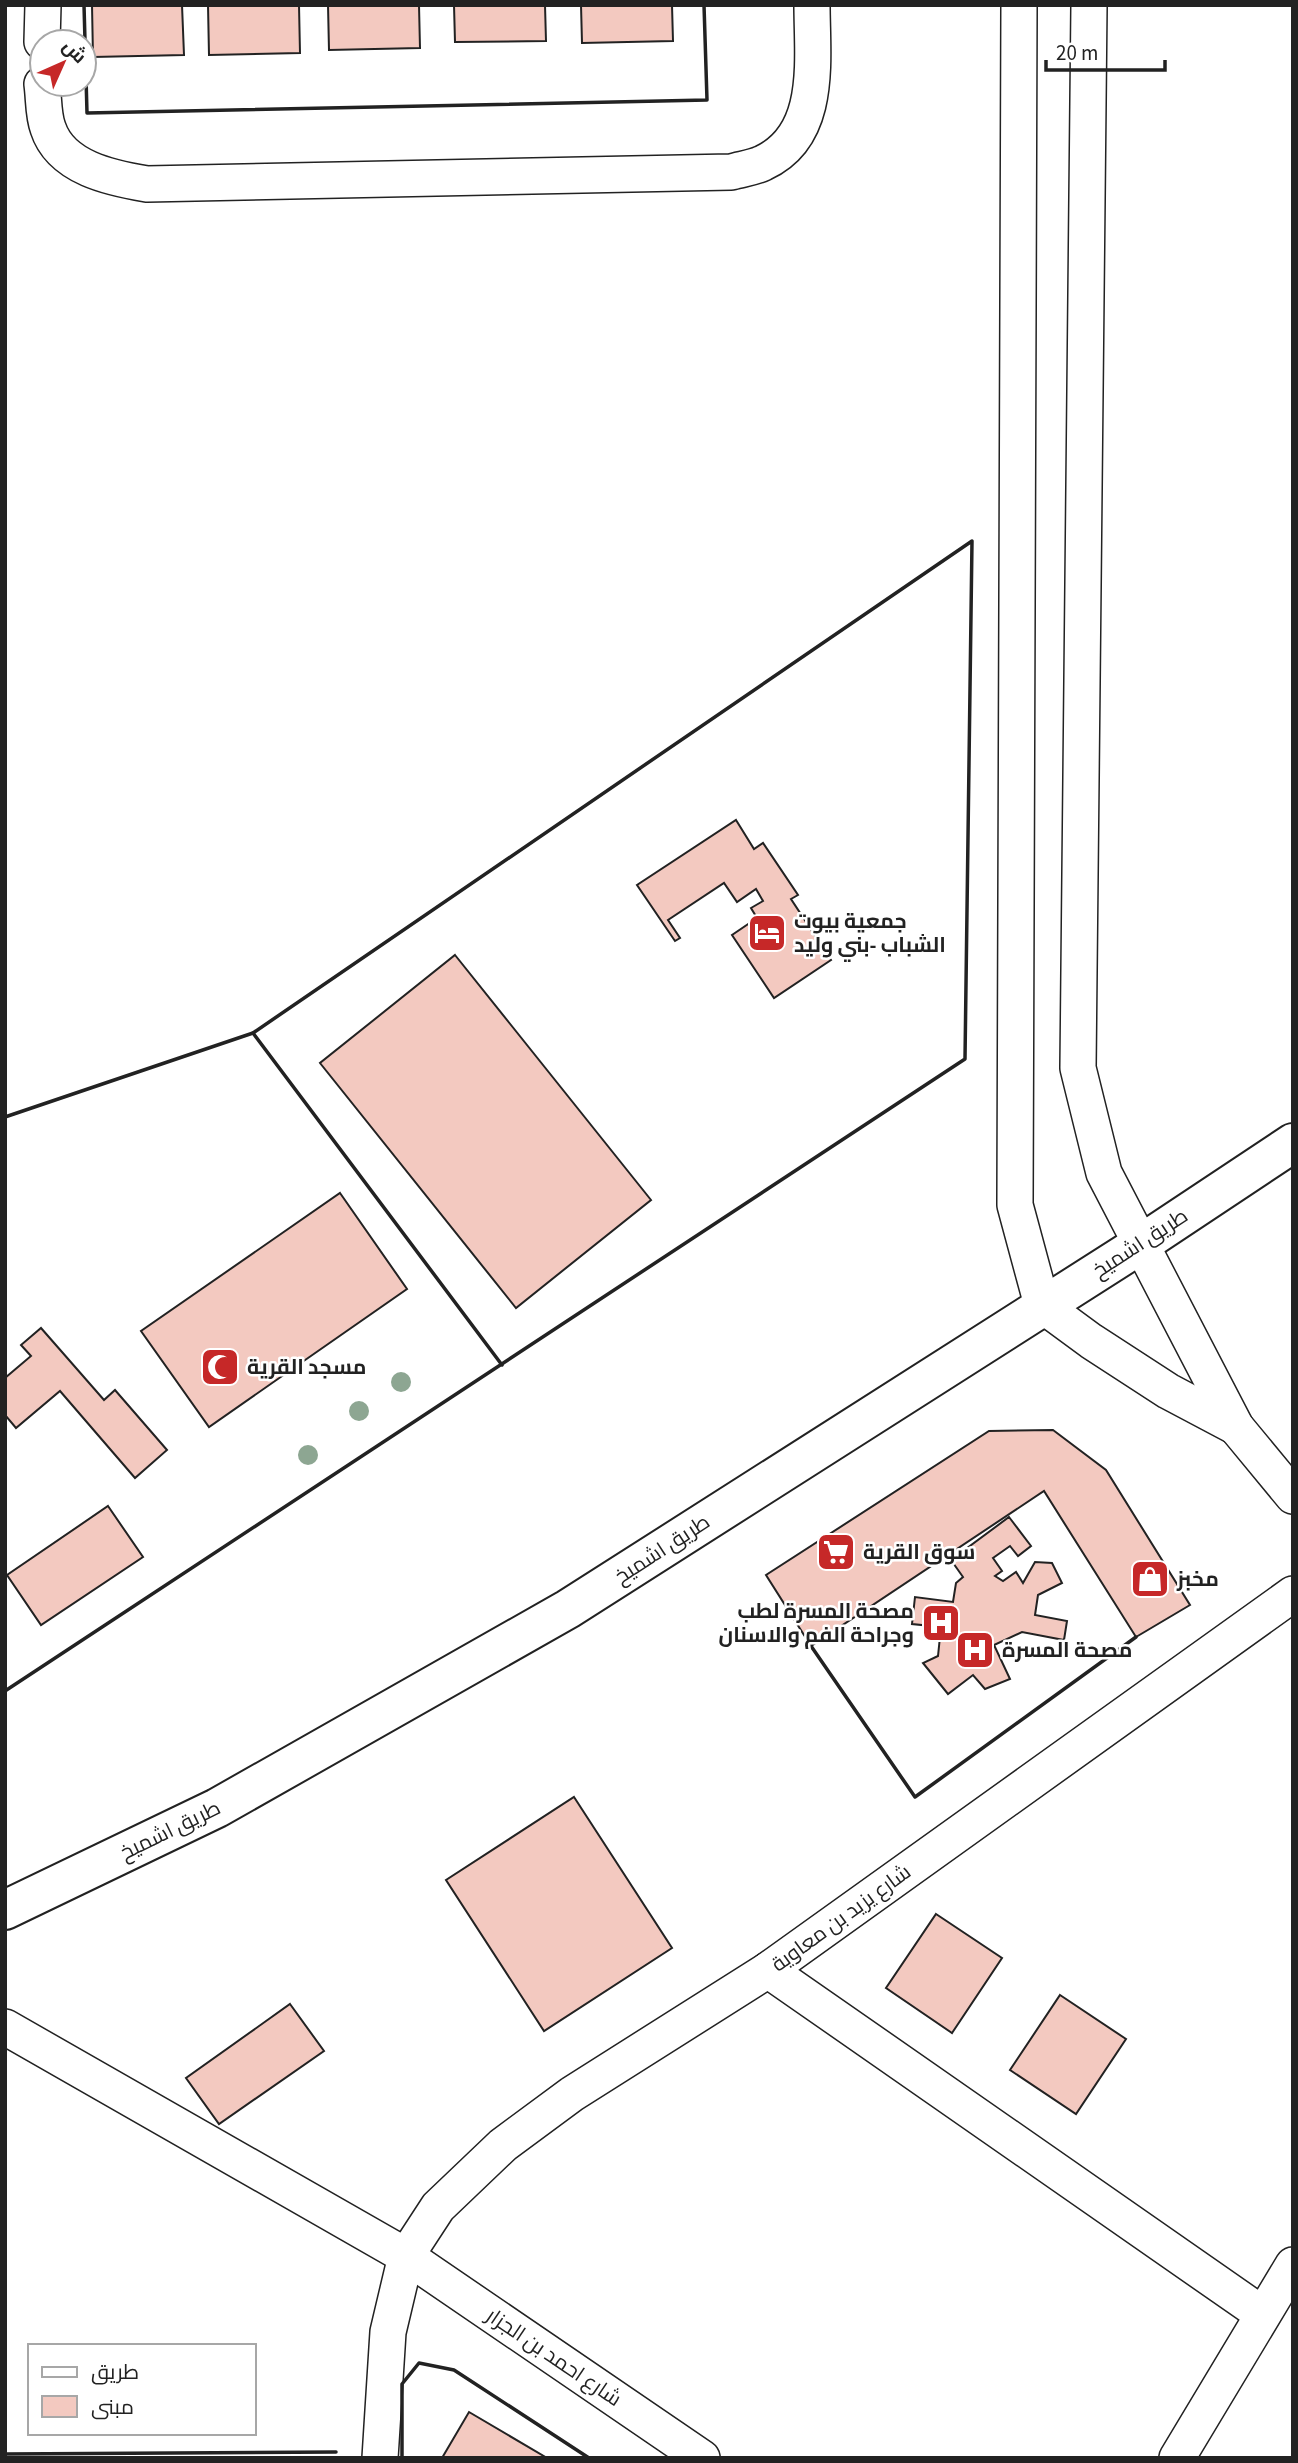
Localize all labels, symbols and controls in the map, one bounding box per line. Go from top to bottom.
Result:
north arrow [28,28,98,98]
scale bar [1046,28,1165,72]
text: ش [56,34,92,70]
text: 20 m [1056,38,1098,68]
place label: جمعية بيوت الشباب -بني وليد [794,906,946,962]
hotel icon: جمعية بيوت الشباب -بني وليد [746,912,788,954]
street label: طريق اشميخ [1086,1201,1194,1285]
mosque icon: مسجد القرية [199,1346,241,1388]
place label: مسجد القرية [247,1352,366,1382]
street label: طريق اشميخ [608,1507,716,1591]
supermarket icon: سوق القرية [815,1531,857,1573]
place label: سوق القرية [863,1537,975,1567]
shop icon: مخبز [1129,1558,1171,1600]
place label: مخبز [1176,1564,1219,1594]
place label: مصحة المسرة لطب وجراحة الفم والاسنان [719,1596,914,1650]
hospital icon: مصحة المسرة لطب وجراحة الفم والاسنان [920,1602,962,1644]
hospital icon: مصحة المسرة [954,1629,996,1671]
place label: مصحة المسرة [1002,1635,1132,1665]
street label: طريق اشميخ [115,1793,225,1867]
street label: شارع يزيد بن معاوية [765,1857,917,1979]
street label: شارع احمد بن الجزار [479,2300,628,2414]
legend [28,2344,256,2435]
text: طريق [91,2357,139,2387]
text: مبنى [91,2392,134,2422]

